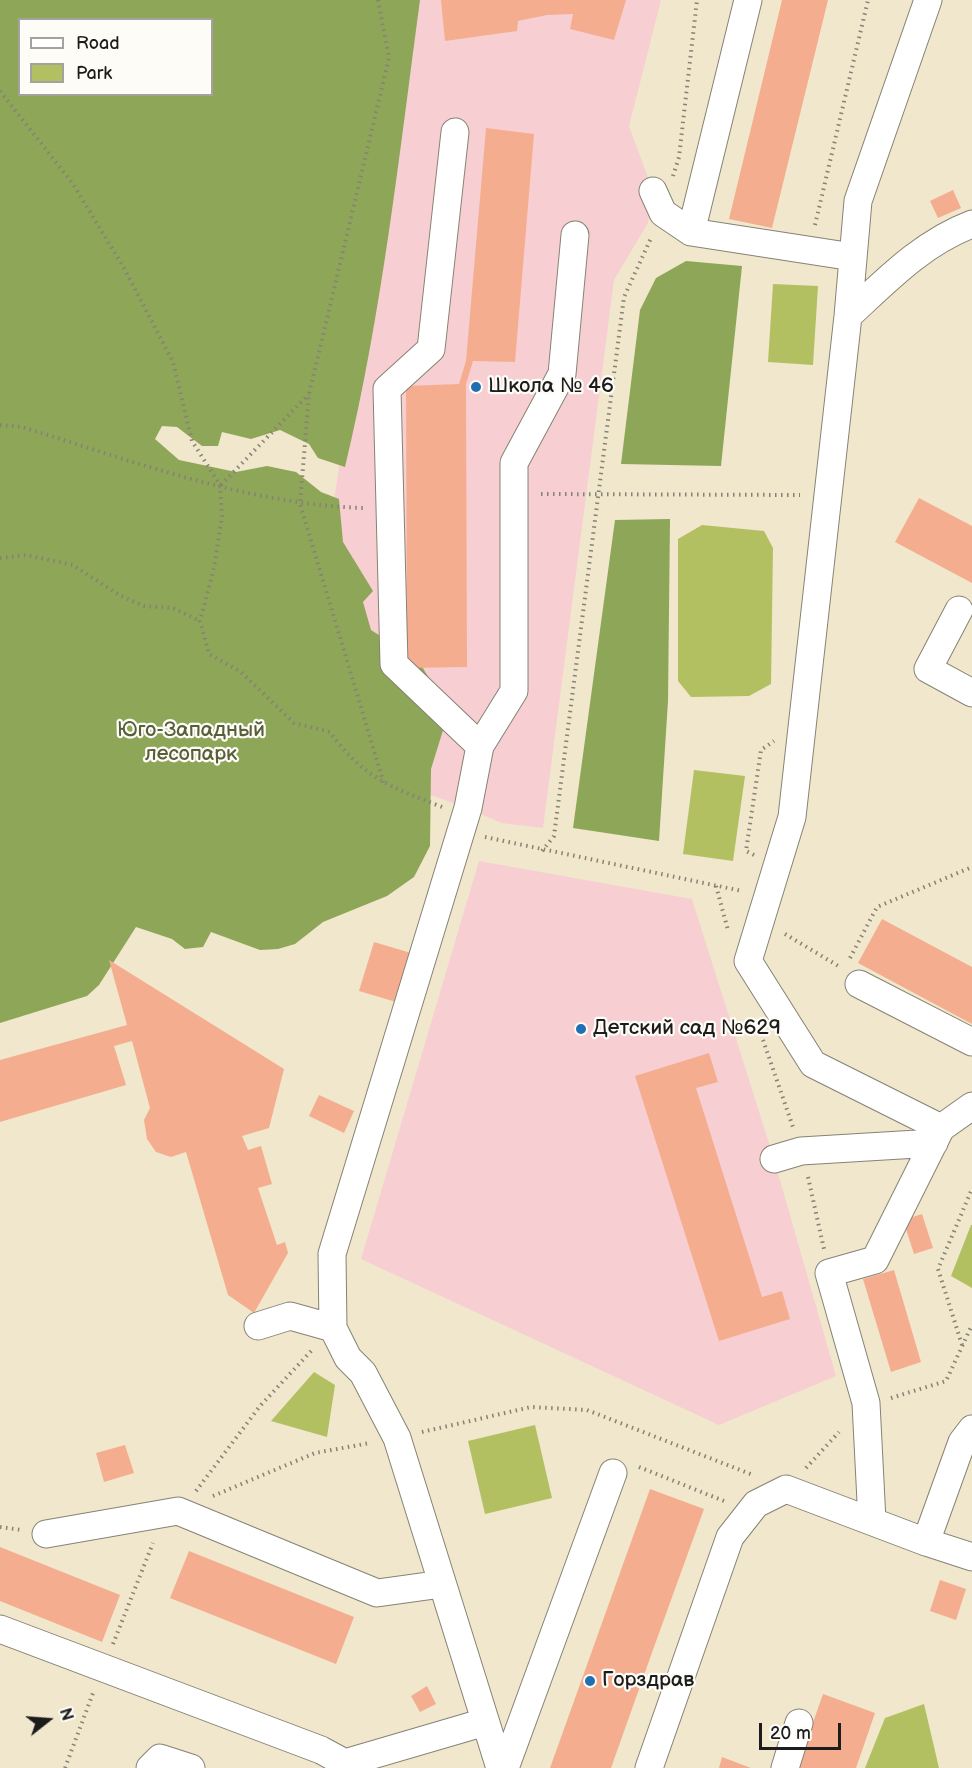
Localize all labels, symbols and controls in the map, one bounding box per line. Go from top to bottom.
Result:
legend [18,18,213,96]
text: Road [76,33,120,54]
text: Park [76,63,112,84]
place label: Школа № 46 [488,374,614,400]
marker: Школа № 46 [469,380,483,394]
park label: Юго-Западный лесопарк [117,718,265,768]
place label: Детский сад №629 [593,1016,781,1042]
marker: Детский сад №629 [574,1022,588,1036]
place label: Горздрав [602,1668,694,1694]
marker: Горздрав [583,1674,597,1688]
north arrow [18,1690,78,1750]
text: N [55,1706,77,1723]
scale bar [762,1711,844,1749]
text: 20 m [770,1723,811,1744]

